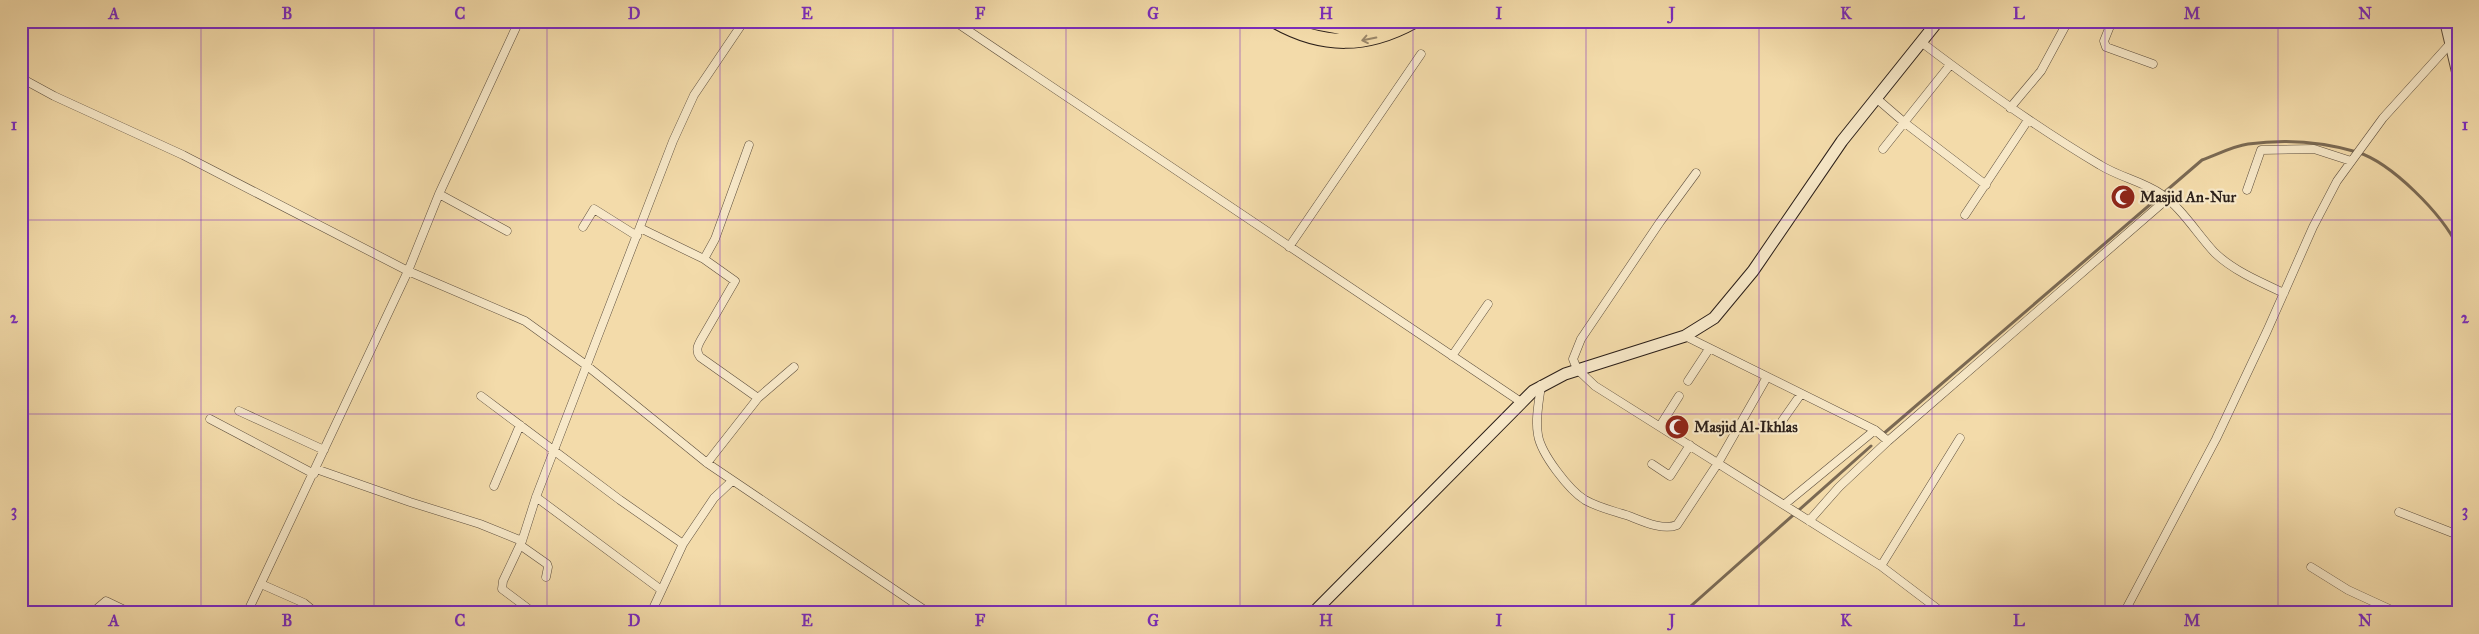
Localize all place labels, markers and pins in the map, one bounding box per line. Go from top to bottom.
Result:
mosque icon: Masjid An-Nur [2110,184,2136,210]
place label: Masjid An-Nur [2140,188,2237,207]
mosque icon: Masjid Al-Ikhlas [1664,414,1690,440]
place label: Masjid Al-Ikhlas [1694,418,1798,437]

